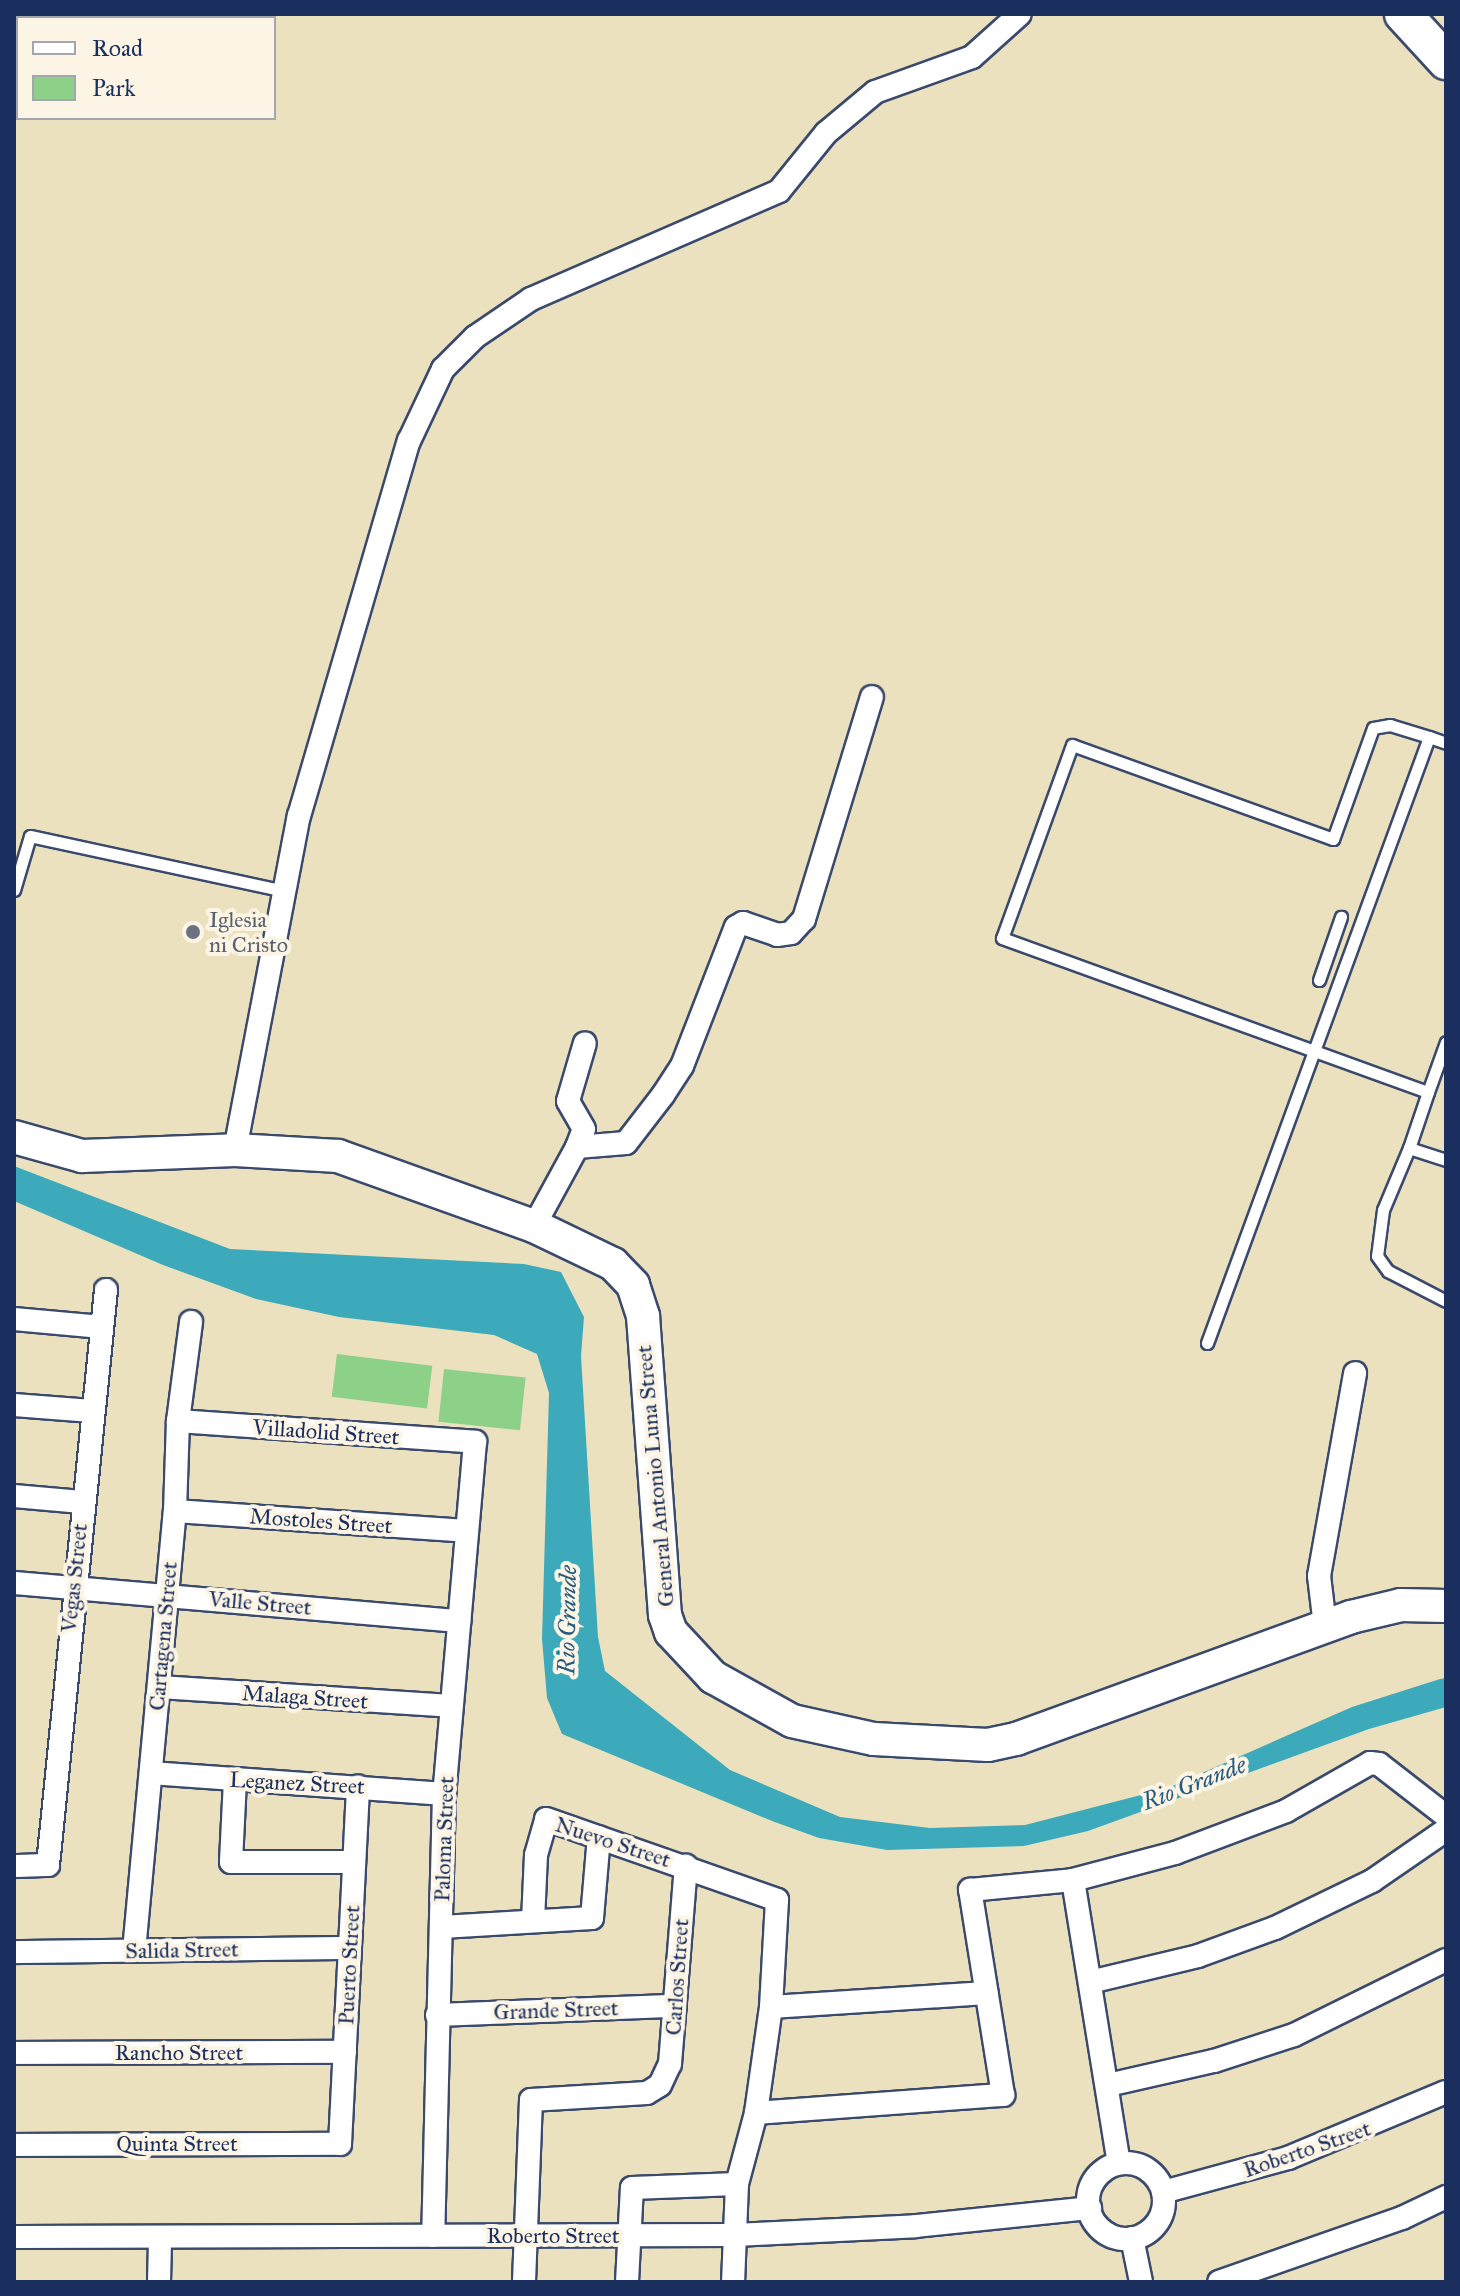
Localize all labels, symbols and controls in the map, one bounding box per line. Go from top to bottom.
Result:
legend [16,16,276,120]
text: Road [92,33,143,63]
text: Park [92,73,135,103]
place label: Iglesia ni Cristo [209,906,288,958]
marker: Iglesia ni Cristo [184,923,202,941]
street label: General Antonio Luna Street [630,1344,680,1608]
street label: Villadolid Street [252,1414,400,1450]
street label: Mostoles Street [249,1503,393,1539]
street label: Vegas Street [55,1522,93,1634]
street label: Cartagena Street [143,1560,183,1712]
water label: Rio Grande [553,1565,583,1675]
street label: Valle Street [207,1585,313,1621]
street label: Malaga Street [241,1679,369,1715]
water label: Rio Grande [1138,1751,1250,1817]
street label: Leganez Street [229,1766,365,1800]
street label: Paloma Street [429,1776,459,1902]
street label: Nuevo Street [552,1811,674,1873]
street label: Puerto Street [333,1904,365,2026]
street label: Carlos Street [660,1918,694,2036]
street label: Salida Street [125,1936,239,1964]
street label: Grande Street [493,1995,619,2025]
street label: Rancho Street [115,2040,243,2066]
street label: Roberto Street [1240,2115,1374,2183]
street label: Quinta Street [116,2131,238,2157]
street label: Roberto Street [486,2223,620,2249]

